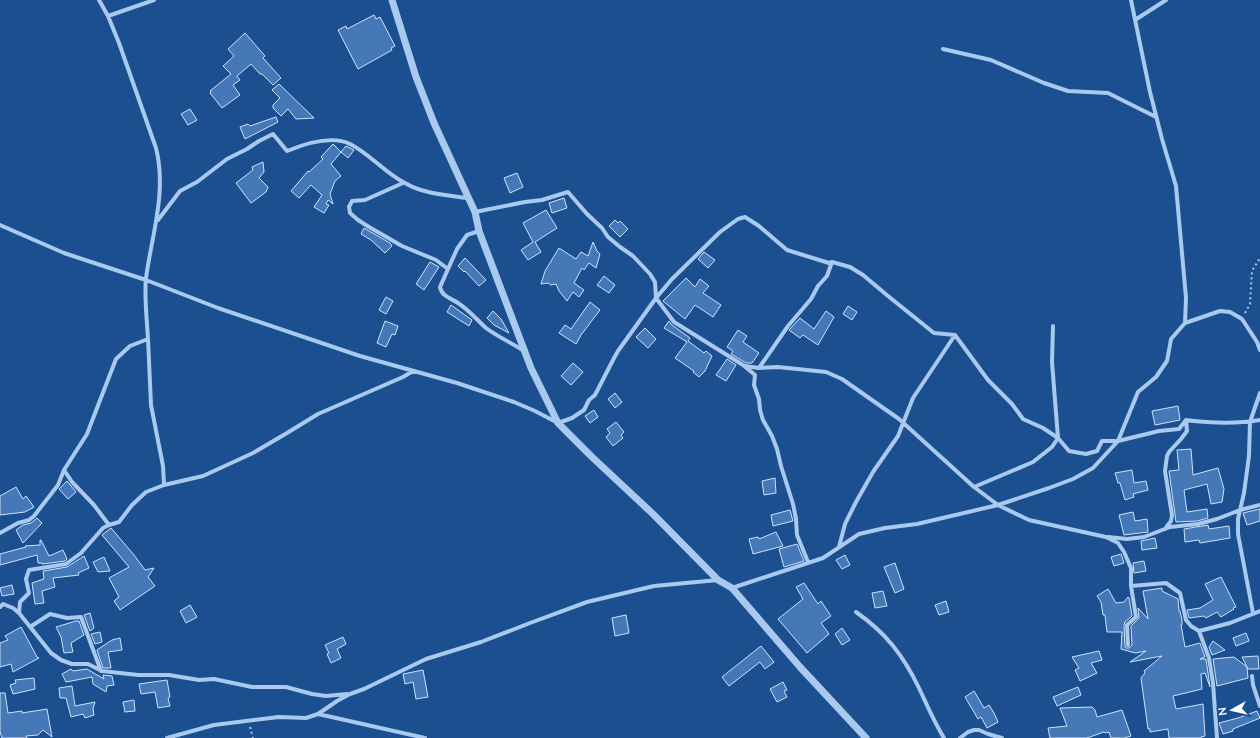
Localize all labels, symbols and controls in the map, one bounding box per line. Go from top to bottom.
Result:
north arrow [1212,690,1252,730]
text: N [1215,706,1231,716]

